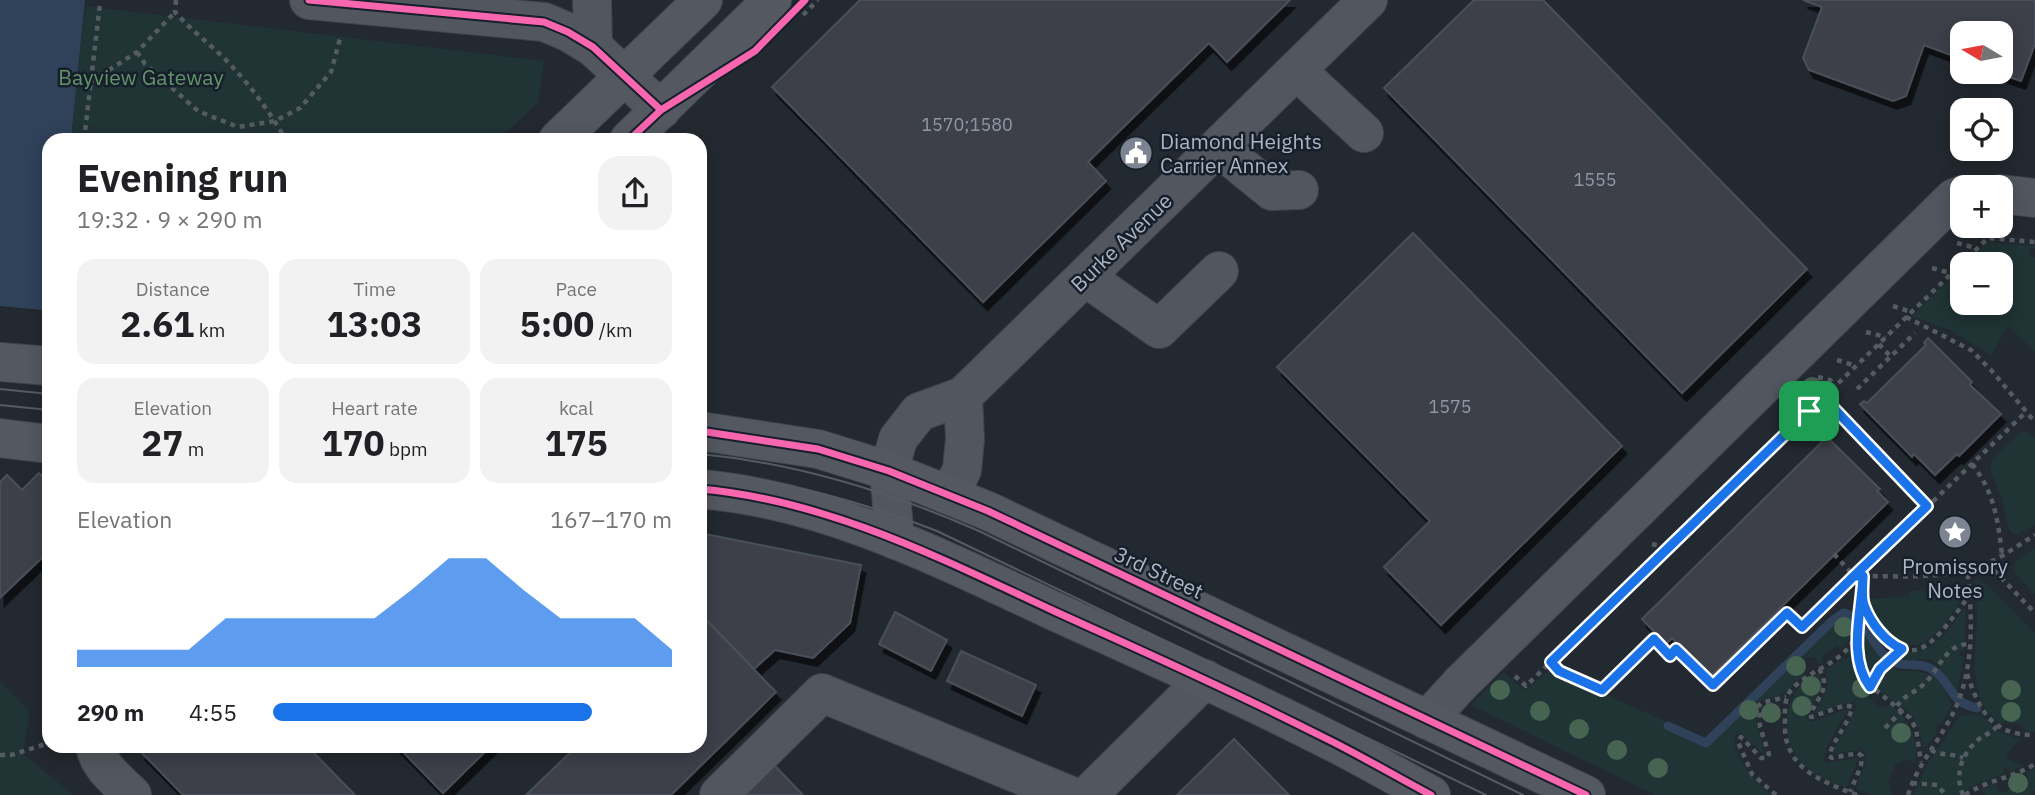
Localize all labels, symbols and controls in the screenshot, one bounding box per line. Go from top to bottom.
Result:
north arrow [1950,21,2012,84]
map controls [1950,21,2013,315]
park label: Bayview Gateway [58,63,224,91]
button: locate [1950,98,2013,161]
house number: 1570;1580 [921,113,1013,136]
place label: Diamond Heights Carrier Annex [1160,127,1322,179]
public building icon: Diamond Heights Carrier Annex [1117,134,1155,172]
text: Evening run [77,153,288,202]
button: share [598,156,672,230]
house number: 1555 [1573,168,1617,191]
button: + [1950,175,2013,238]
street label: Burke Avenue [1064,187,1178,297]
text: 19:32 · 9 × 290 m [77,204,263,234]
button: − [1950,252,2013,315]
text: Distance [136,277,210,301]
text: Time [353,277,396,301]
text: Pace [555,277,597,301]
text: 2.61 [120,301,194,347]
text: 13:03 [327,301,422,347]
text: 5:00 [520,301,594,347]
text: km [194,318,225,342]
text: /km [594,318,633,342]
pin [1779,381,1839,441]
icon: arrive [1790,392,1828,430]
house number: 1575 [1428,395,1472,418]
text: Elevation [133,396,212,420]
text: Heart rate [331,396,418,420]
text: kcal [559,396,593,420]
text: 27 [141,420,183,466]
text: 170 [321,420,384,466]
text: 175 [545,420,608,466]
text: m [183,437,204,461]
text: bpm [384,437,428,461]
text: Elevation [77,504,172,534]
text: 167–170 m [550,504,672,534]
place icon: Promissory Notes [1936,513,1974,551]
street label: 3rd Street [1110,539,1208,605]
place label: Promissory Notes [1902,552,2008,604]
text: 290 m [77,697,144,727]
text: 4:55 [189,697,237,727]

